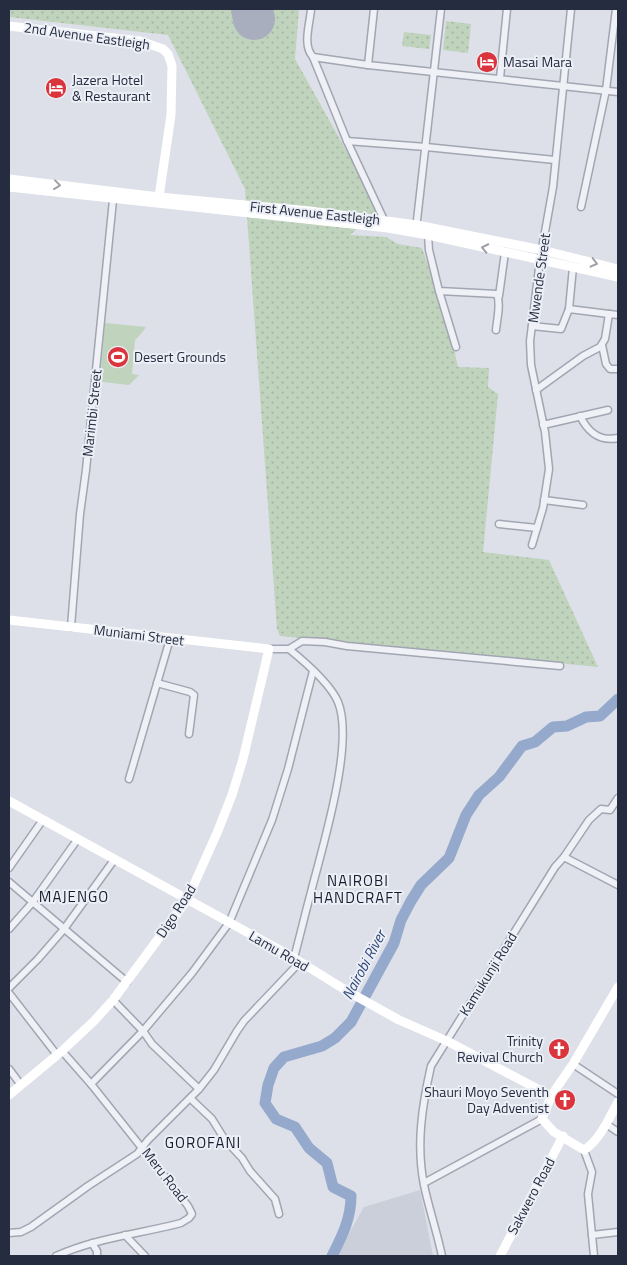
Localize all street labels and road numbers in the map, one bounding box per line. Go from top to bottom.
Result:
street label: 2nd Avenue Eastleigh [23,16,151,55]
street label: First Avenue Eastleigh [249,195,381,230]
street label: Mwende Street [522,232,555,324]
street label: Marimbi Street [76,368,107,458]
street label: Muniami Street [93,619,185,650]
street label: Digo Road [150,880,201,942]
street label: Lamu Road [245,925,313,976]
street label: Kamukunji Road [453,928,522,1020]
street label: Meru Road [137,1143,194,1207]
street label: Sakwero Road [501,1154,560,1238]

